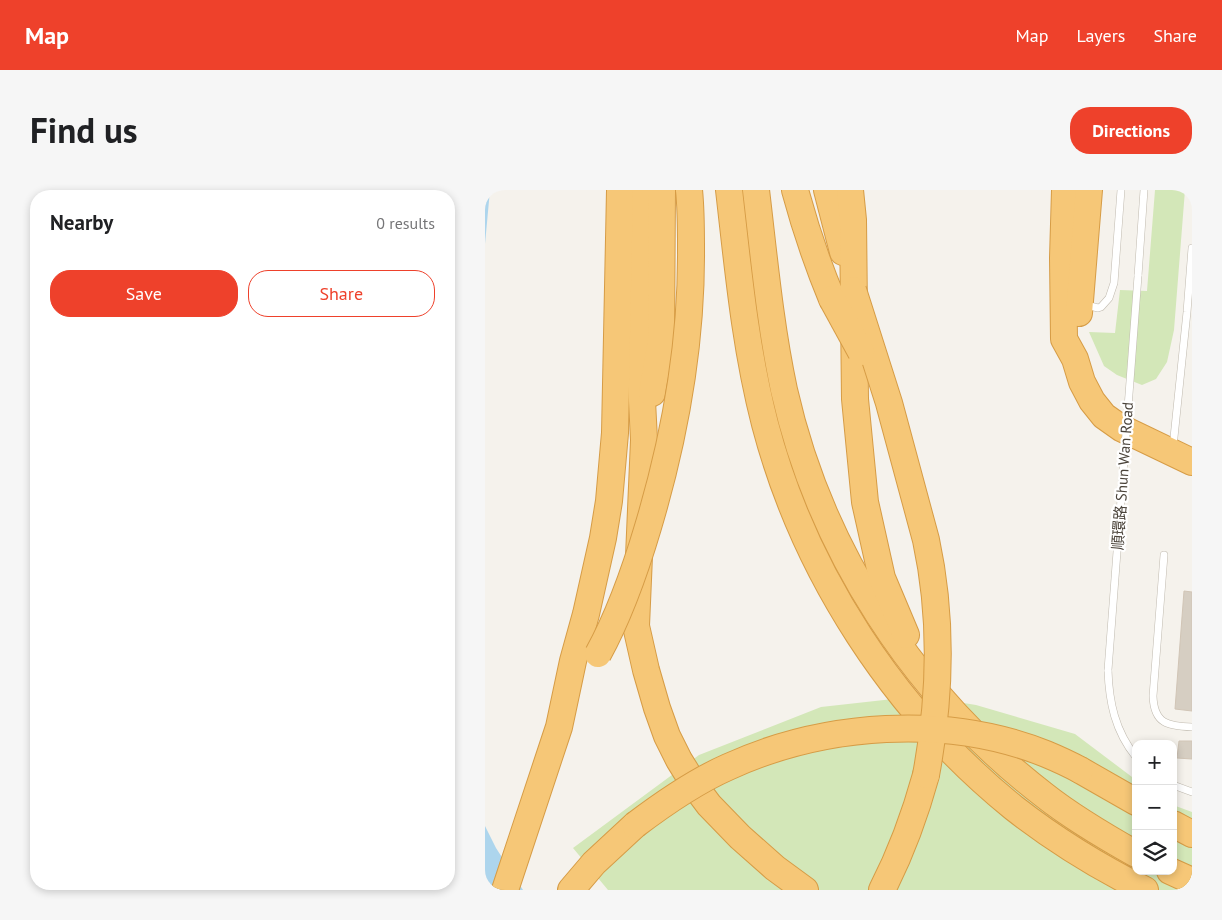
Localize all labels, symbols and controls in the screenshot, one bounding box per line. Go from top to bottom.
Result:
text: Map [25,20,69,51]
text: Map [1016,24,1048,47]
text: Layers [1076,24,1125,47]
text: Share [1153,24,1197,47]
text: Find us [30,107,138,153]
button: Directions [1070,107,1192,154]
text: Nearby [50,209,113,236]
text: 0 results [376,213,435,233]
button: Save [50,270,238,317]
button: Share [248,270,435,317]
street label: 順環路 Shun Wan Road [1108,401,1137,551]
map controls [1132,740,1177,875]
button: + [1132,740,1177,785]
button: − [1132,785,1177,830]
button: layers [1132,830,1177,875]

